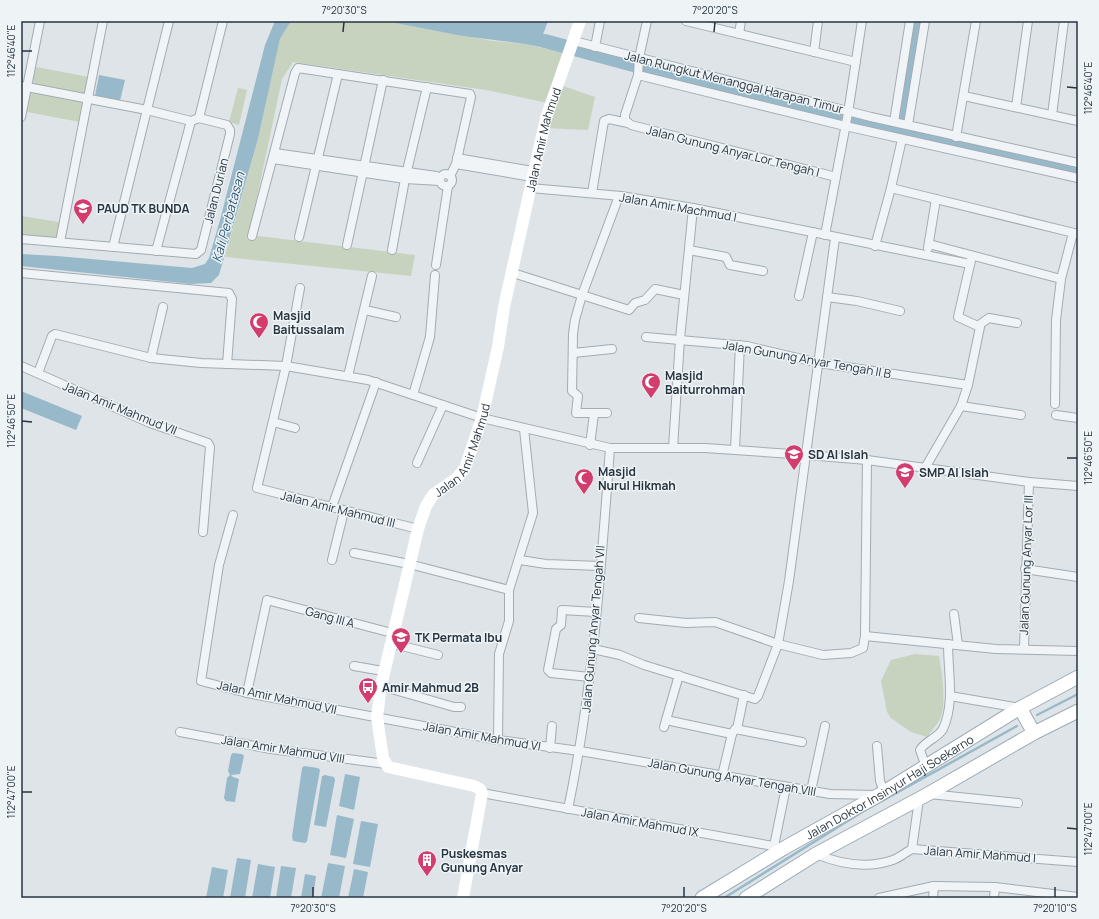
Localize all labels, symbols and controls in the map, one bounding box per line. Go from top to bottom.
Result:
text: 7°20'30"S [321,3,367,17]
text: 7°20'20"S [692,3,738,17]
text: 112°46'40"E [4,24,18,77]
street label: Jalan Rungkut Menanggal Harapan Timur [623,47,846,118]
text: 112°46'40"E [1081,61,1095,114]
street label: Jalan Amir Mahmud [521,85,565,193]
street label: Jalan Gunung Anyar Lor Tengah I [645,121,821,181]
street label: Jalan Durian [200,156,232,226]
water label: Kali Perbatasan [207,169,249,264]
street label: Jalan Amir Machmud I [618,188,738,226]
school or university icon: PAUD TK BUNDA [72,197,94,225]
place label: PAUD TK BUNDA [97,200,190,217]
place label: Masjid Baitussalam [273,307,345,338]
mosque icon: Masjid Baitussalam [248,311,270,339]
street label: Jalan Gunung Anyar Tengah II B [722,336,892,382]
place label: Masjid Baiturrohman [665,367,745,398]
mosque icon: Masjid Baiturrohman [640,371,662,399]
street label: Jalan Amir Mahmud VII [60,377,180,439]
text: 112°46'50"E [4,394,18,448]
street label: Jalan Amir Mahmud [430,402,494,500]
text: 112°46'50"E [1081,431,1095,485]
school or university icon: SD Al Islah [783,443,805,471]
place label: SD Al Islah [808,446,868,463]
school or university icon: SMP Al Islah [894,461,916,489]
place label: Masjid Nurul Hikmah [598,463,676,494]
place label: SMP Al Islah [919,464,989,481]
mosque icon: Masjid Nurul Hikmah [573,467,595,495]
street label: Jalan Amir Mahmud III [279,487,397,531]
street label: Jalan Gunung Anyar Lor III [1015,495,1037,635]
street label: Jalan Gunung Anyar Tengah VII [577,545,609,713]
street label: Gang III A [304,602,357,632]
school or university icon: TK Permata Ibu [390,626,412,654]
place label: TK Permata Ibu [415,629,502,646]
street label: Jalan Amir Mahmud VII [216,676,338,718]
bus stop icon: Amir Mahmud 2B [357,676,379,704]
place label: Amir Mahmud 2B [382,679,479,696]
street label: Jalan Amir Mahmud VI [422,717,542,755]
street label: Jalan Doktor Insinyur Haji Soekarno [802,730,977,843]
street label: Jalan Amir Mahmud VIII [220,731,346,767]
street label: Jalan Gunung Anyar Tengah VIII [646,754,818,800]
text: 112°47'00"E [4,765,18,818]
text: 112°47'00"E [1081,802,1095,855]
street label: Jalan Amir Mahmud IX [580,803,701,841]
street label: Jalan Amir Mahmud I [924,842,1036,866]
place label: Puskesmas Gunung Anyar [441,845,523,876]
building icon: Puskesmas Gunung Anyar [416,849,438,877]
text: 7°20'30"S [290,901,336,915]
text: 7°20'20"S [661,901,707,915]
text: 7°20'10"S [1033,901,1077,915]

